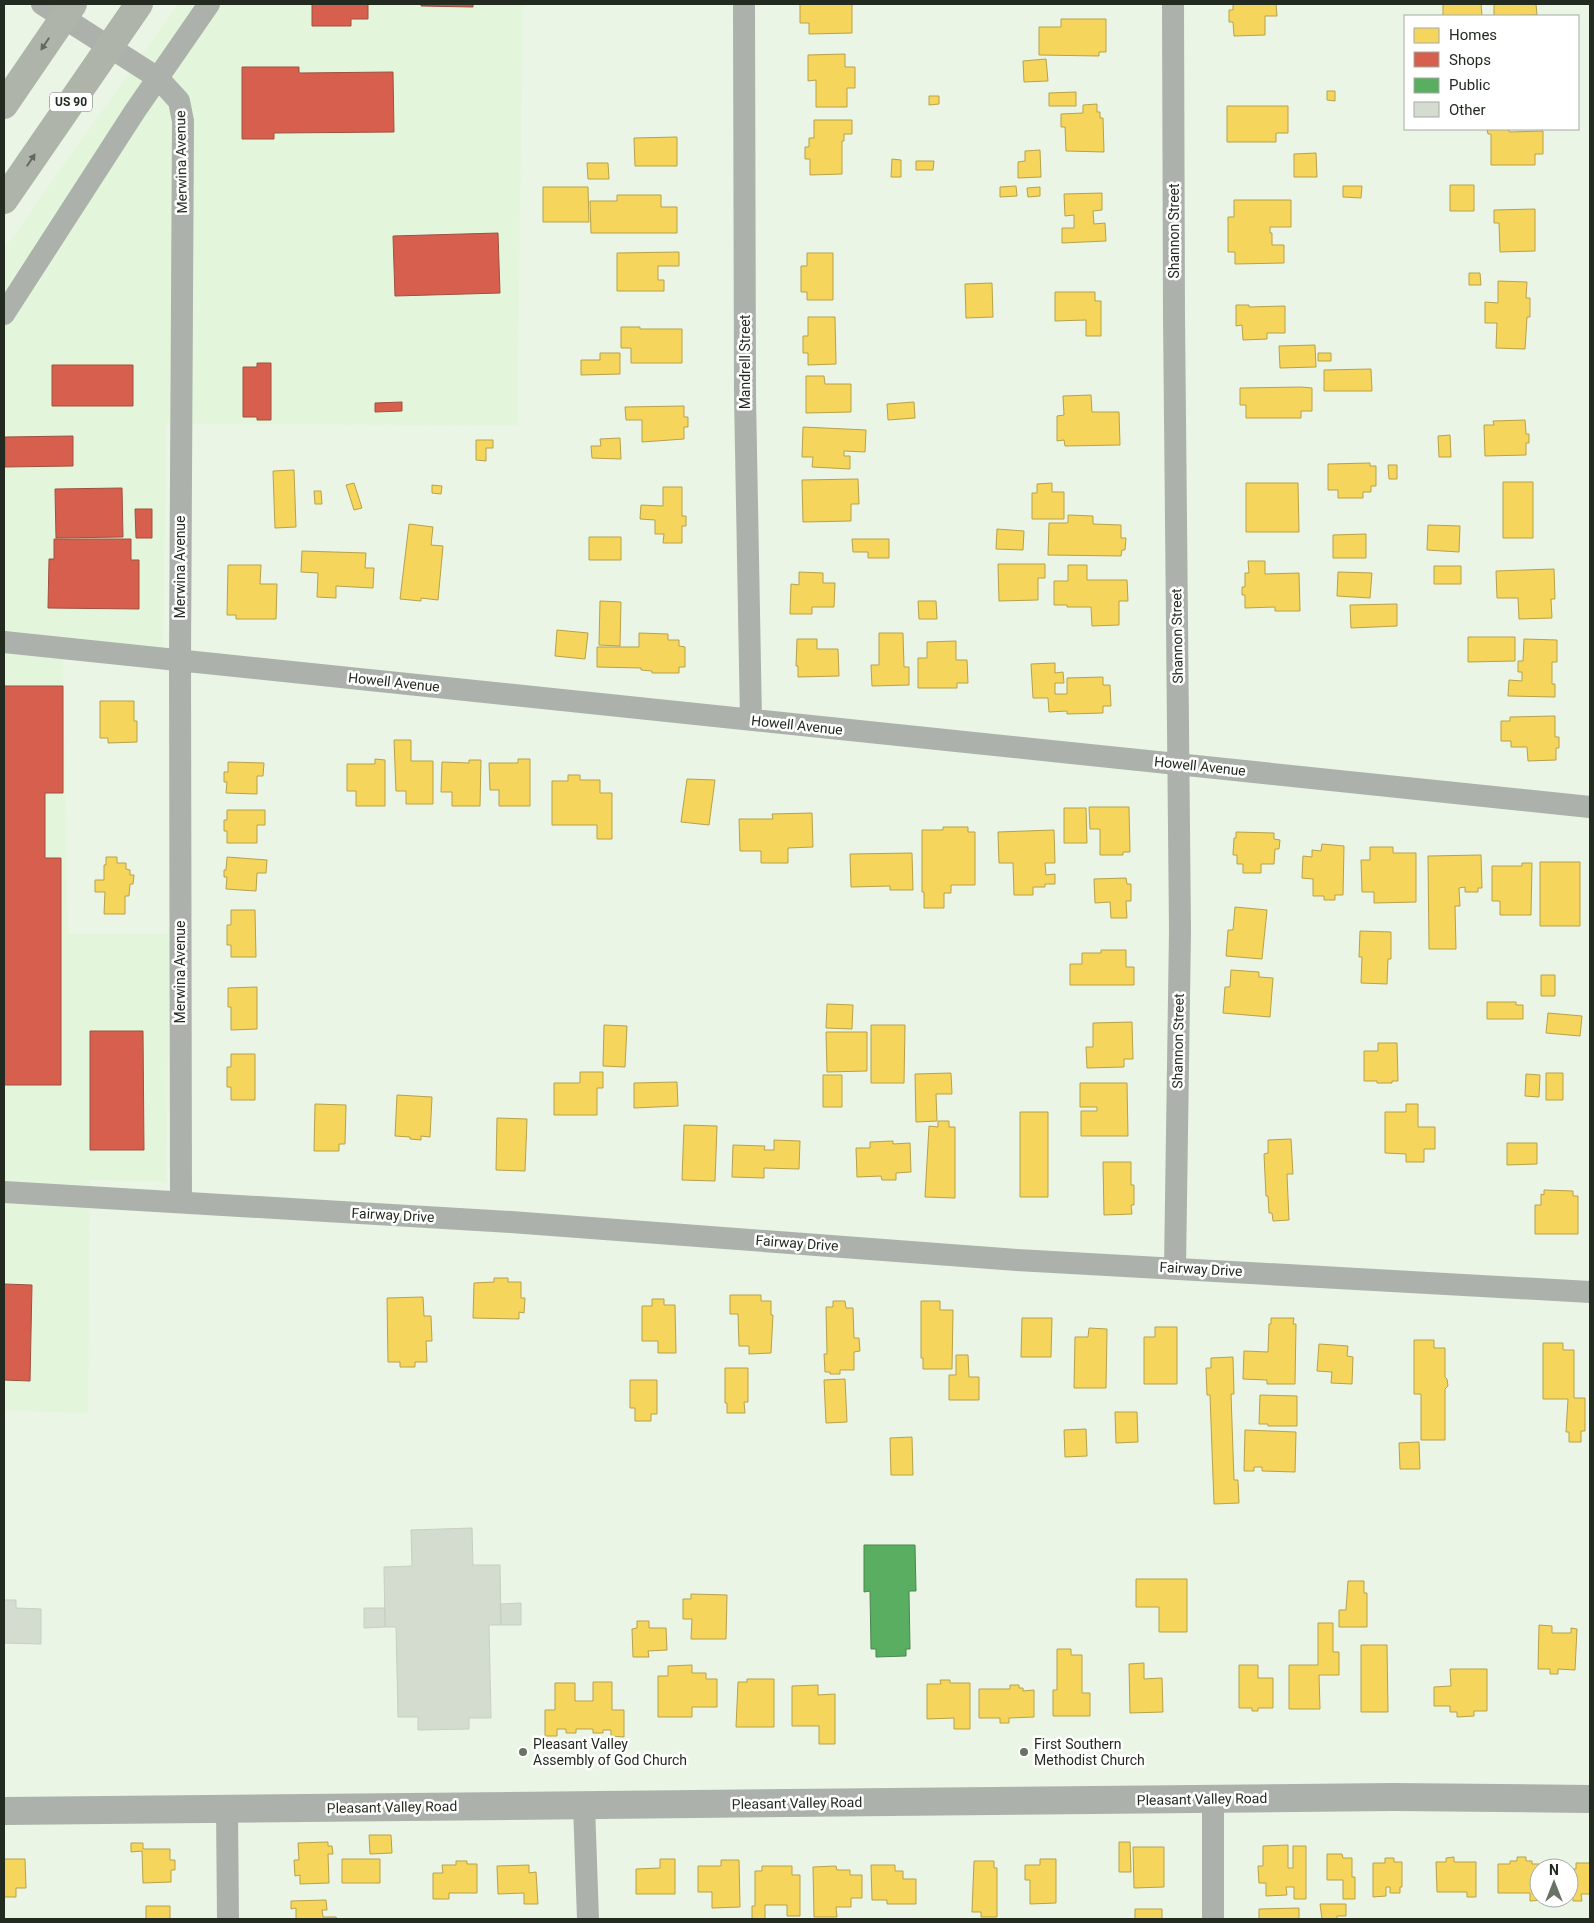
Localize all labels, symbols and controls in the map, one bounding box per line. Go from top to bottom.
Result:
legend [1404,15,1579,130]
text: Homes [1449,26,1497,44]
one-way arrow [40,37,50,51]
text: Shops [1449,51,1491,69]
text: Public [1449,76,1490,94]
road number: US 90 [50,92,92,111]
text: Other [1449,101,1486,119]
street label: Merwina Avenue [172,110,190,214]
one-way arrow [26,153,36,167]
street label: Shannon Street [1166,183,1182,279]
street label: Mandrell Street [737,314,753,409]
street label: Merwina Avenue [172,515,188,619]
street label: Shannon Street [1168,588,1186,684]
street label: Howell Avenue [347,669,441,695]
street label: Howell Avenue [750,712,844,738]
street label: Howell Avenue [1153,753,1247,779]
street label: Merwina Avenue [172,920,188,1024]
street label: Shannon Street [1169,993,1187,1089]
street label: Fairway Drive [351,1205,435,1225]
street label: Fairway Drive [755,1232,839,1254]
street label: Fairway Drive [1159,1259,1243,1279]
place label: Pleasant Valley Assembly of God Church [533,1736,687,1768]
place label: First Southern Methodist Church [1034,1736,1145,1768]
marker: Pleasant Valley Assembly of God Church [517,1746,529,1758]
marker: First Southern Methodist Church [1018,1746,1030,1758]
street label: Pleasant Valley Road [1137,1790,1267,1808]
street label: Pleasant Valley Road [732,1794,862,1812]
street label: Pleasant Valley Road [327,1798,457,1816]
north arrow [1529,1858,1579,1908]
text: N [1549,1862,1559,1878]

